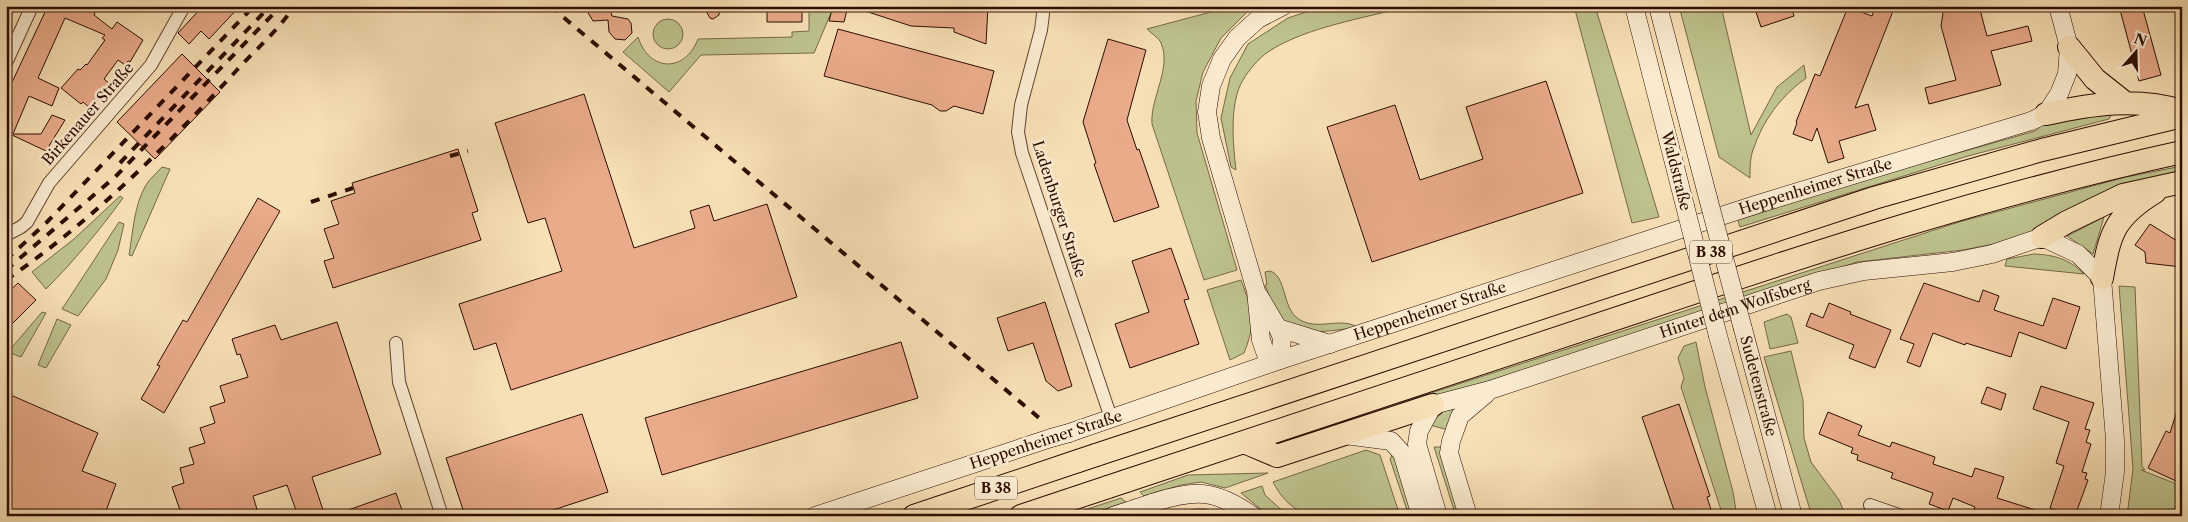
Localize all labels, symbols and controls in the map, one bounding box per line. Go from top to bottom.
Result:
north arrow [2110,28,2160,78]
text: N [2132,29,2149,50]
street label: Birkenauer Straße [38,58,137,169]
street label: Waldstraße [1657,128,1696,213]
street label: Ladenburger Straße [1028,138,1091,280]
street label: Heppenheimer Straße [1736,154,1894,219]
road number: B 38 [1690,240,1732,264]
street label: Hinter dem Wolfsberg [1657,274,1813,342]
street label: Heppenheimer Straße [1351,277,1508,344]
street label: Sudetenstraße [1736,333,1781,438]
street label: Heppenheimer Straße [967,406,1124,473]
road number: B 38 [975,476,1017,499]

